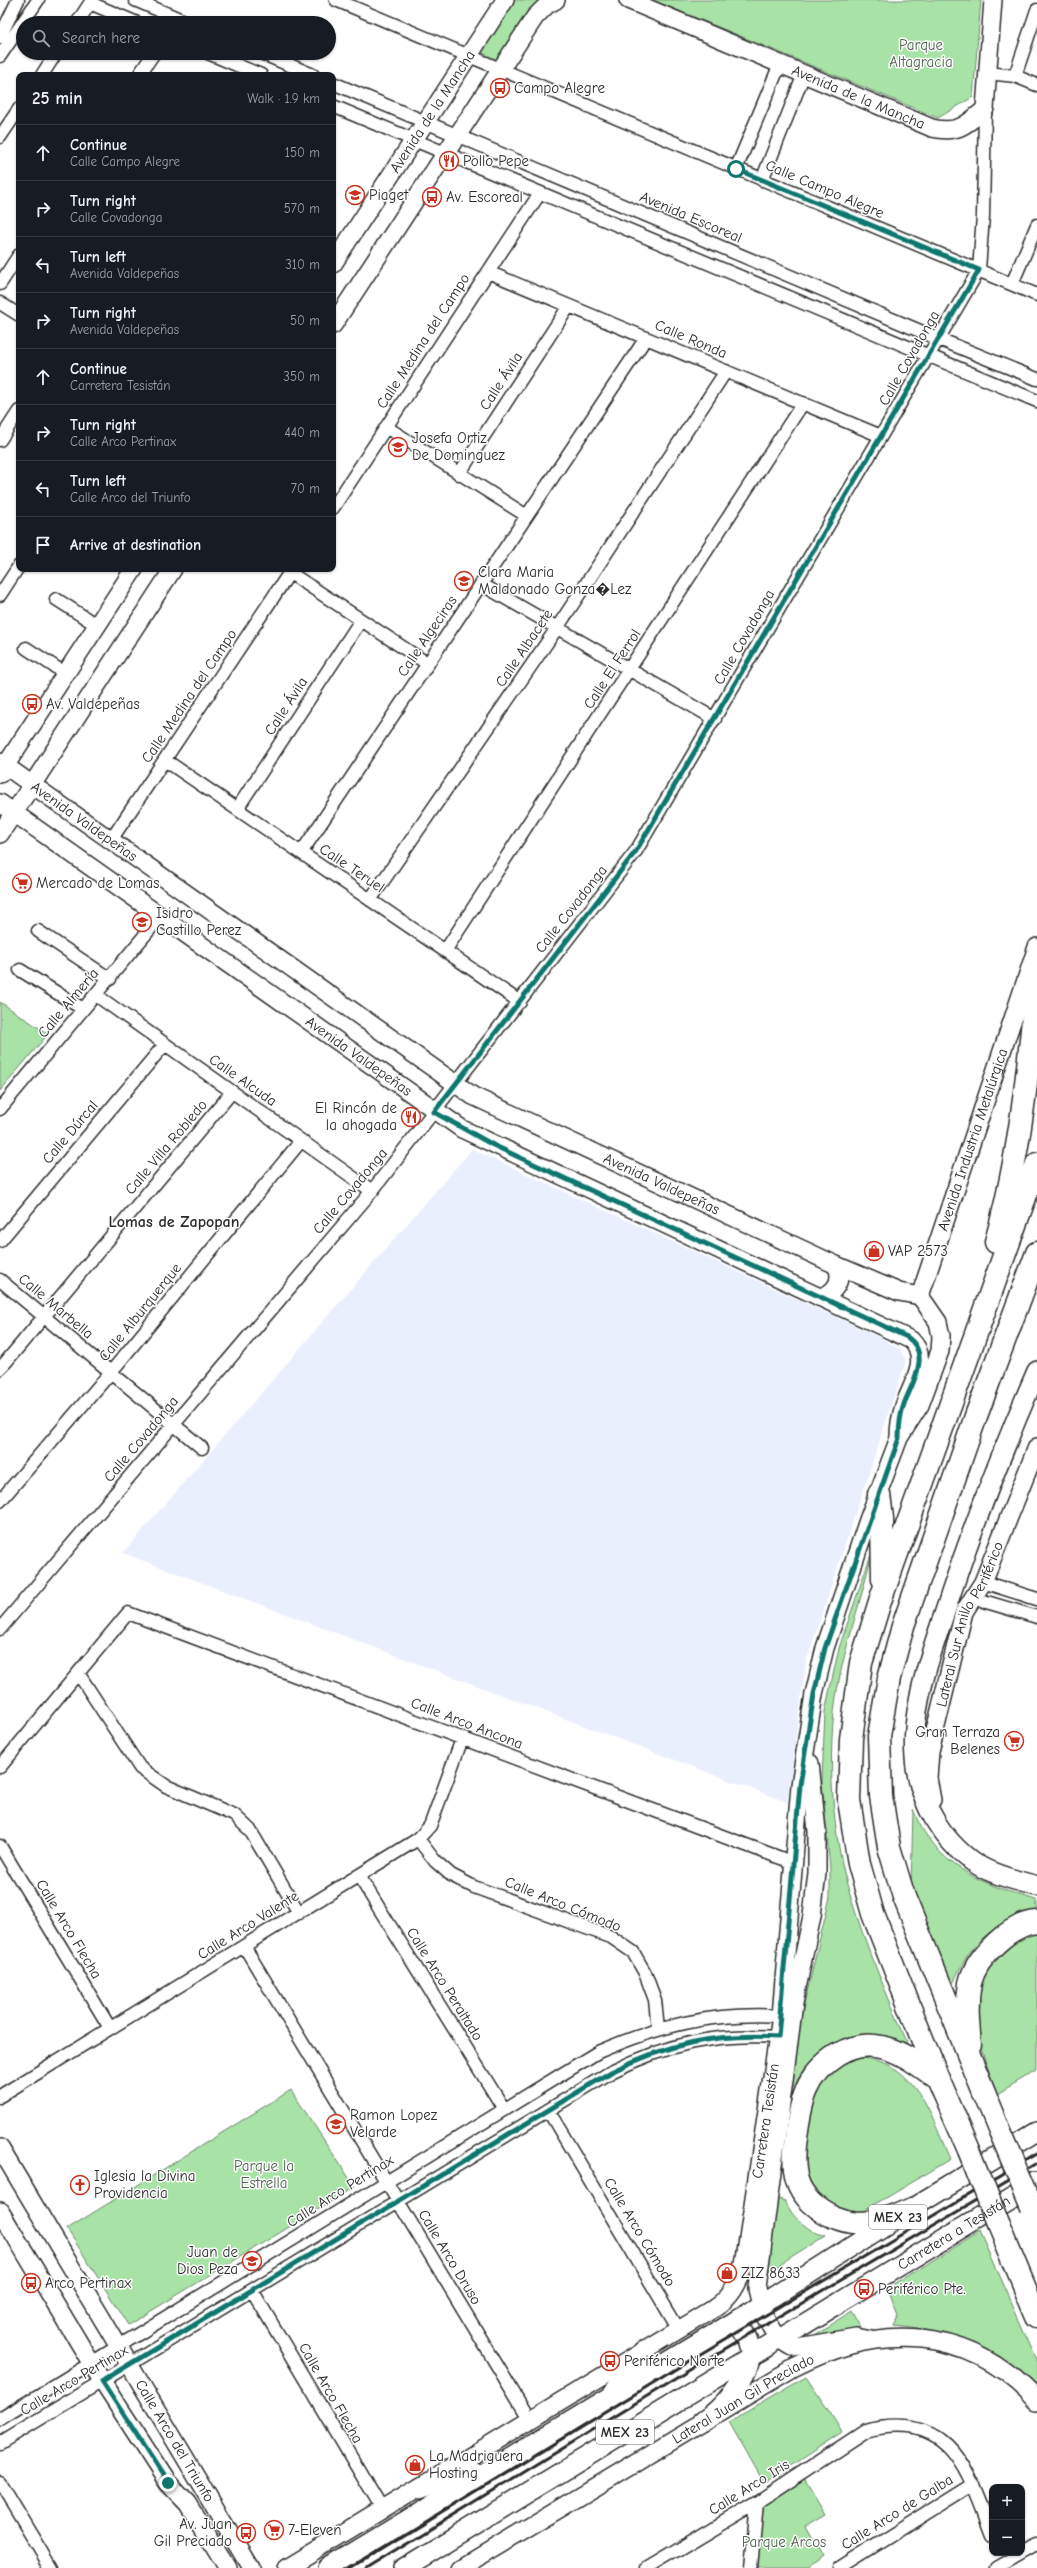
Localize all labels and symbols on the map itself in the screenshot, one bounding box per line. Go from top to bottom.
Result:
park label: Parque Altagracia [889,36,953,71]
street label: Avenida de la Mancha [386,47,479,176]
street label: Avenida de la Mancha [789,61,928,133]
bus stop icon: Campo Alegre [489,77,511,99]
place label: Campo Alegre [514,79,605,97]
restaurant icon: Pollo Pepe [438,150,460,172]
place label: Pollo Pepe [463,152,529,170]
street label: Calle Campo Alegre [763,156,887,222]
route start [727,160,745,178]
school or university icon: Piaget [344,184,366,206]
place label: Piaget [369,186,409,204]
bus stop icon: Av. Escoreal [421,186,443,208]
street label: Avenida Escoreal [637,187,745,247]
place label: Av. Escoreal [446,188,523,206]
street label: Calle Medina del Campo [373,270,473,412]
street label: Calle Covadonga [875,307,943,409]
street label: Calle Ronda [652,316,730,362]
street label: Calle Ávila [475,348,526,413]
place label: Josefa Ortiz De Dominguez [412,429,506,464]
school or university icon: Josefa Ortiz De Dominguez [387,436,409,458]
place label: Clara Maria Maldonado Gonza�Lez [478,563,632,598]
school or university icon: Clara Maria Maldonado Gonza�Lez [453,570,475,592]
street label: Calle Covadonga [710,586,778,688]
street label: Calle Algeciras [393,592,461,680]
street label: Calle Albacete [491,605,557,690]
street label: Calle Medina del Campo [137,626,241,766]
street label: Calle El Ferrol [580,626,644,712]
street label: Calle Ávila [260,673,311,738]
bus stop icon: Av. Valdepeñas [21,693,43,715]
place label: Av. Valdepeñas [46,695,140,713]
street label: Avenida Valdepeñas [27,778,141,865]
street label: Calle Teruel [316,840,388,896]
street label: Calle Covadonga [531,861,611,957]
supermarket icon: Mercado de Lomas [11,872,33,894]
place label: Mercado de Lomas [36,874,160,892]
place label: Isidro Castillo Perez [156,904,242,939]
school or university icon: Isidro Castillo Perez [131,911,153,933]
street label: Calle Almería [34,965,102,1041]
street label: Avenida Valdepeñas [302,1012,415,1100]
street label: Avenida Industria Metalúrgica [933,1046,1011,1233]
street label: Calle Alcuda [206,1050,280,1110]
street label: Calle Villa Robledo [121,1096,211,1198]
street label: Calle Dúrcal [38,1097,102,1167]
place label: El Rincón de la ahogada [315,1099,397,1134]
restaurant icon: El Rincón de la ahogada [400,1106,422,1128]
street label: Calle Covadonga [309,1144,391,1238]
street label: Avenida Valdepeñas [601,1149,723,1219]
district label: Lomas de Zapopan [109,1213,239,1231]
shop icon: VAP 2573 [863,1240,885,1262]
place label: VAP 2573 [888,1242,948,1260]
street label: Calle Alburquerque [95,1259,185,1365]
street label: Calle Marbella [15,1269,97,1343]
street label: Calle Covadonga [100,1392,182,1486]
street label: Lateral Sur Anillo Periférico [932,1539,1007,1709]
street label: Calle Arco Ancona [408,1693,526,1753]
place label: Gran Terraza Belenes [915,1723,1000,1758]
supermarket icon: Gran Terraza Belenes [1003,1730,1025,1752]
street label: Calle Arco Cómodo [502,1872,624,1936]
street label: Calle Arco Flecha [32,1876,106,1982]
street label: Calle Arco Valente [194,1886,302,1963]
street label: Calle Arco Peraltado [403,1924,487,2044]
street label: Carretera Tesistán [748,2062,783,2180]
place label: Ramon Lopez Velarde [350,2106,438,2141]
school or university icon: Ramon Lopez Velarde [325,2113,347,2135]
street label: Calle Arco Pertinax [283,2150,397,2231]
park label: Parque la Estrella [234,2157,294,2192]
place label: Iglesia la Divina Providencia [94,2167,196,2202]
church icon: Iglesia la Divina Providencia [69,2174,91,2196]
street label: Calle Arco Cómodo [600,2174,680,2290]
street label: Carretera a Tesistán [894,2192,1013,2274]
road number: MEX 23 [869,2205,927,2229]
street label: Calle Arco Druso [415,2206,485,2308]
place label: Juan de Dios Peza [177,2243,238,2278]
school or university icon: Juan de Dios Peza [241,2250,263,2272]
shop icon: ZIZ 8633 [716,2262,738,2284]
place label: ZIZ 8633 [741,2264,800,2282]
bus stop icon: Arco Pertinax [20,2272,42,2294]
place label: Arco Pertinax [45,2274,132,2292]
bus stop icon: Periférico Pte. [853,2278,875,2300]
place label: Periférico Pte. [878,2280,966,2298]
street label: Calle Arco Pertinax [17,2340,132,2419]
street label: Calle Arco Flecha [295,2340,367,2446]
bus stop icon: Periférico Norte [599,2350,621,2372]
street label: Lateral Juan Gil Preciado [669,2350,817,2448]
place label: Periférico Norte [624,2352,725,2370]
street label: Calle Arco del Triunfo [131,2376,218,2505]
road number: MEX 23 [596,2420,654,2444]
place label: La Madriguera Hosting [429,2447,523,2482]
shop icon: La Madriguera Hosting [404,2454,426,2476]
street label: Calle Arco Iris [705,2455,793,2519]
street label: Calle Arco de Galba [838,2470,956,2554]
route end [159,2474,177,2492]
place label: Av. Juan Gil Preciado [154,2515,232,2550]
supermarket icon: 7-Eleven [263,2519,285,2541]
place label: 7-Eleven [288,2521,342,2539]
bus stop icon: Av. Juan Gil Preciado [235,2522,257,2544]
park label: Parque Arcos [742,2533,826,2551]

